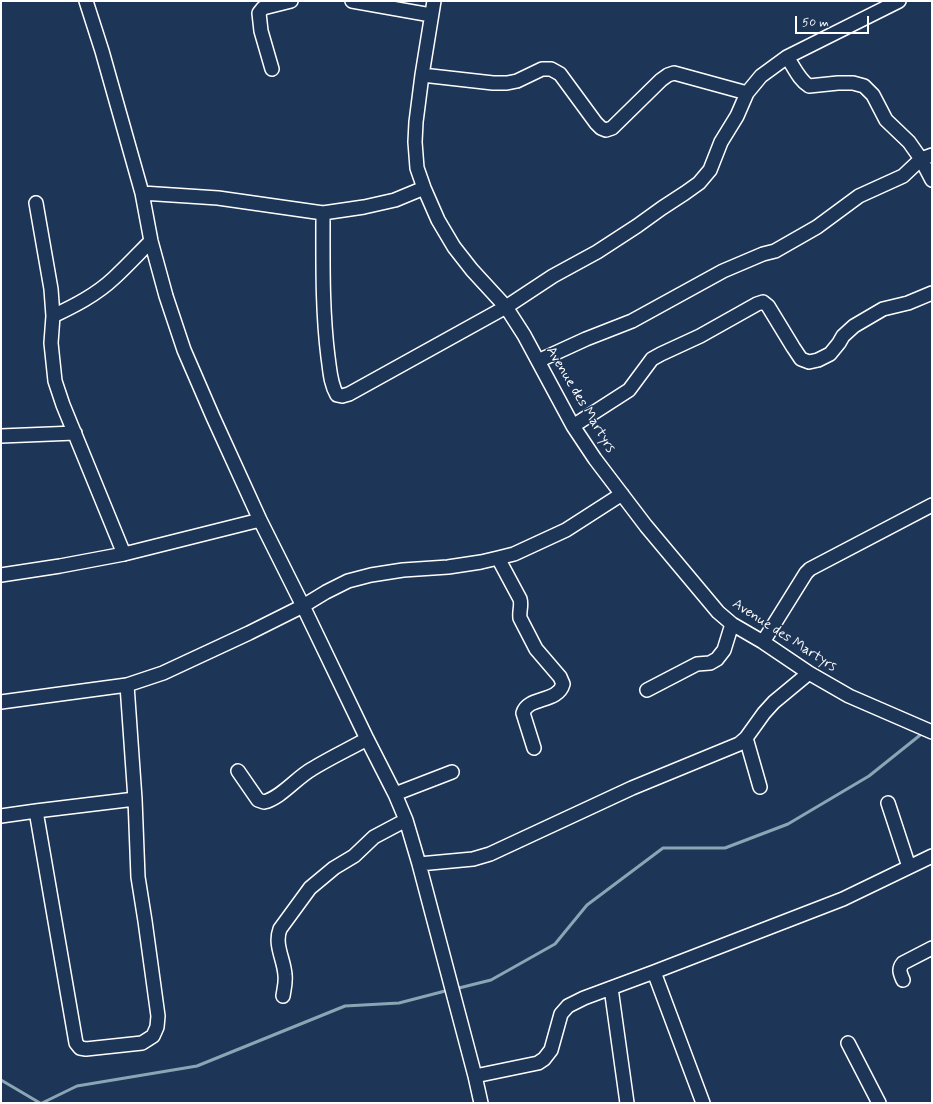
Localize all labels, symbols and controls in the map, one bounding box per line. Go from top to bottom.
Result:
scale bar [797,8,871,34]
text: 50 m [802,15,829,31]
street label: Avenue des Martyrs [542,344,618,456]
street label: Avenue des Martyrs [729,596,839,676]

